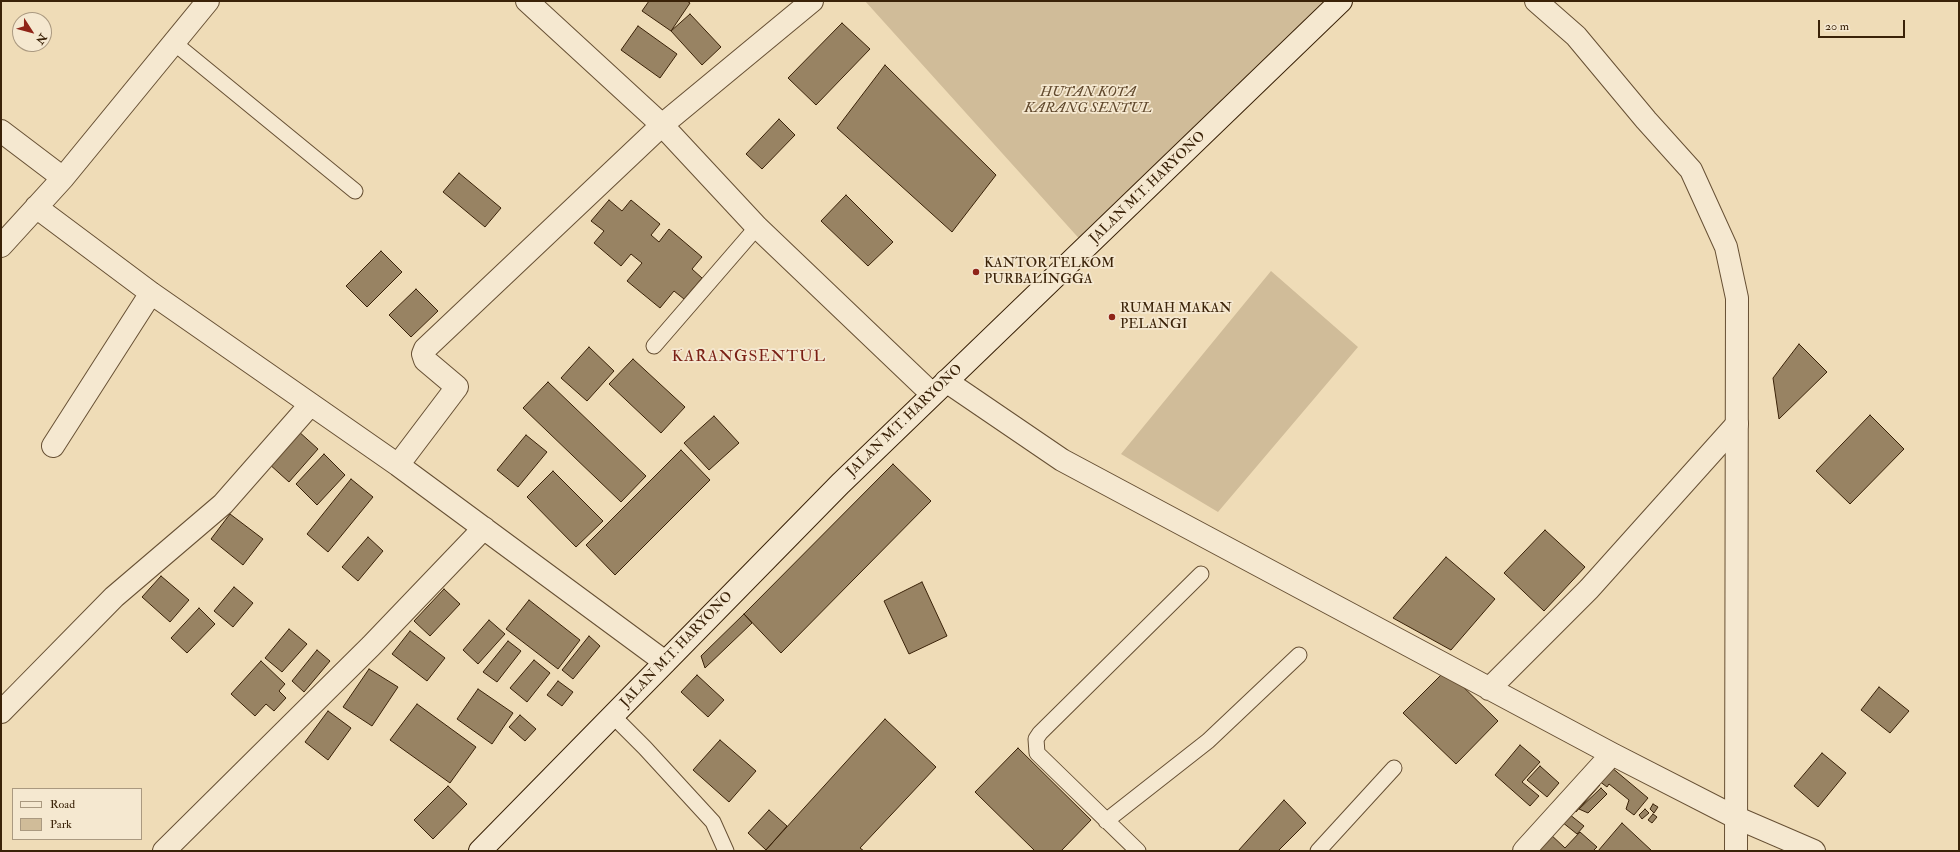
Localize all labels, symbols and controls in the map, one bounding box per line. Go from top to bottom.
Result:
north arrow [12,12,52,52]
scale bar [1820,12,1907,38]
text: 20 m [1825,19,1849,34]
text: N [33,31,49,47]
park label: HUTAN KOTA KARANG SENTUL [1024,85,1152,118]
street label: JALAN M.T. HARYONO [1087,128,1209,248]
place label: KANTOR TELKOM PURBALINGGA [984,256,1115,288]
marker: KANTOR TELKOM PURBALINGGA [971,267,981,277]
place label: RUMAH MAKAN PELANGI [1120,301,1232,334]
marker: RUMAH MAKAN PELANGI [1107,312,1117,322]
district label: KARANGSENTUL [672,348,826,368]
street label: JALAN M.T. HARYONO [844,361,966,481]
street label: JALAN M.T. HARYONO [617,589,737,711]
legend [12,788,142,840]
text: Road [50,797,75,812]
text: Park [50,817,72,832]

